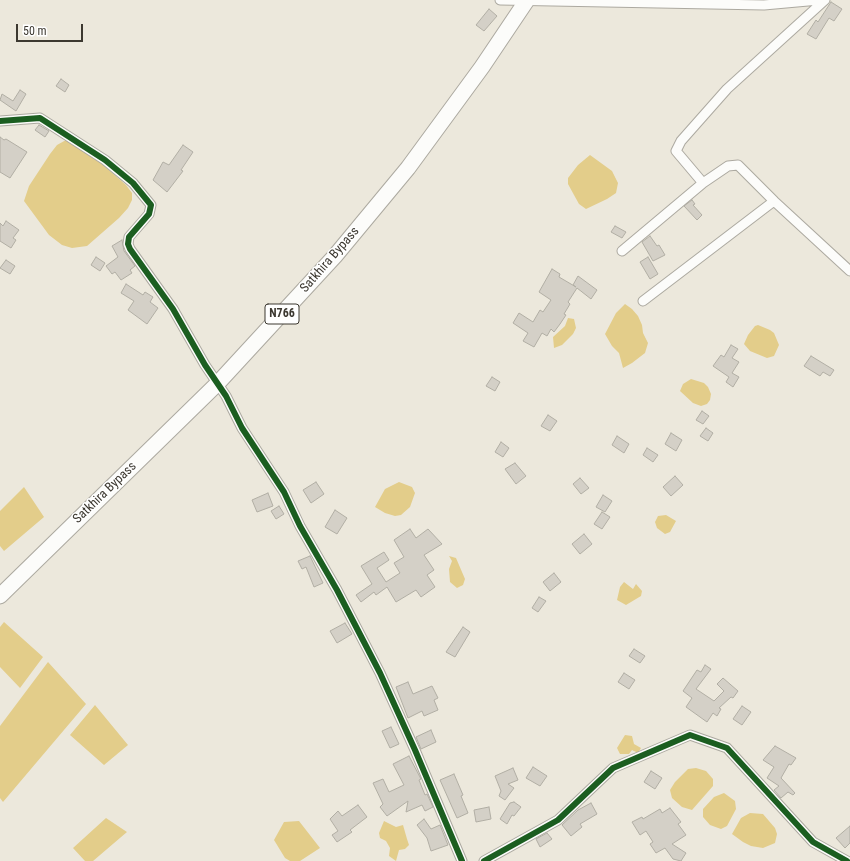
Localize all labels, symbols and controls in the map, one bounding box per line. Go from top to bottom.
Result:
scale bar [18,16,85,42]
text: 50 m [23,24,47,38]
street label: Satkhira Bypass [297,224,363,296]
road number: N766 [265,304,299,324]
street label: Satkhira Bypass [70,459,140,527]

